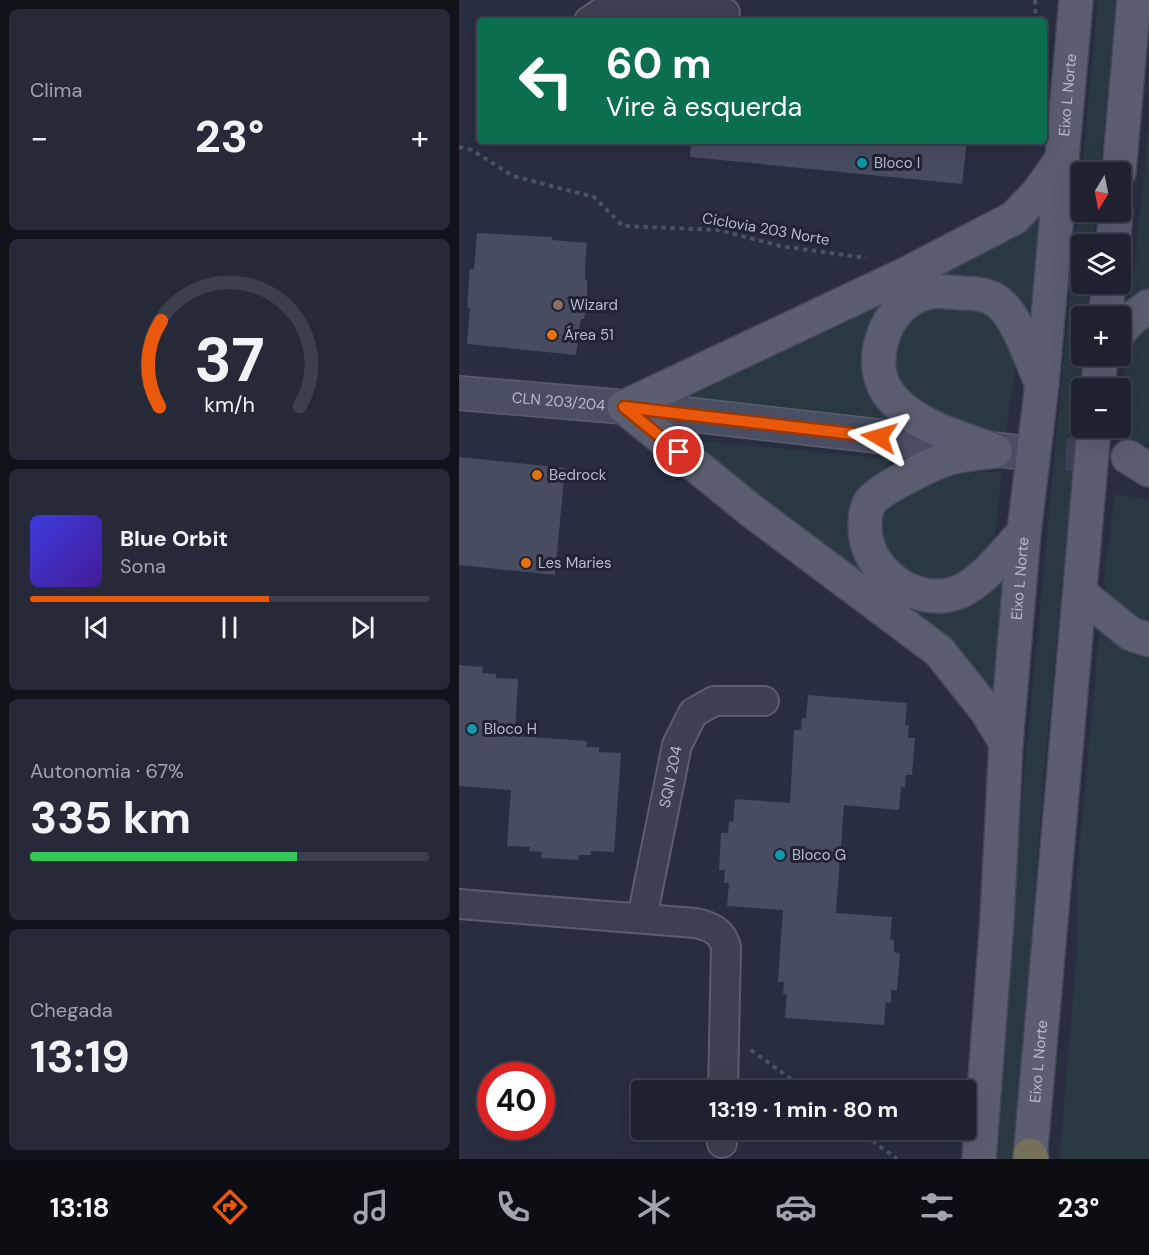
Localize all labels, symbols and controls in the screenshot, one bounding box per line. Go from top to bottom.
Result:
text: 60 m [606,36,712,91]
icon: left [507,42,585,120]
street label: Eixo L Norte [1054,53,1081,137]
text: Clima [30,77,82,103]
text: Vire à esquerda [606,89,802,124]
text: 23° [195,107,264,166]
text: − [30,116,48,159]
text: + [411,116,429,159]
place label: Bloco I [874,153,920,173]
marker: Bloco I [855,156,869,170]
north arrow [1071,162,1131,222]
map controls [1071,162,1131,438]
street label: Ciclovia 203 Norte [701,208,831,250]
button: layers [1071,234,1131,294]
place label: Wizard [570,295,618,315]
marker: Wizard [551,298,565,312]
button: + [1071,306,1131,366]
text: 37 [194,319,265,400]
place label: Área 51 [564,325,614,345]
marker: Área 51 [545,328,559,342]
button: − [1071,378,1131,438]
street label: CLN 203/204 [511,388,606,415]
text: km/h [204,391,255,419]
position arrow [847,405,911,469]
pin [653,426,704,477]
icon: arrive [662,435,695,468]
place label: Bedrock [549,465,607,485]
marker: Bedrock [530,468,544,482]
text: Blue Orbit [120,524,228,553]
street label: Eixo L Norte [1007,536,1034,621]
text: Sona [120,553,166,579]
place label: Les Maries [538,553,612,573]
marker: Les Maries [519,556,533,570]
icon: previous [80,611,113,644]
icon: pause [213,611,246,644]
icon: next [346,611,379,644]
place label: Bloco H [484,719,537,739]
marker: Bloco H [465,722,479,736]
street label: SQN 204 [655,744,687,810]
text: Autonomia · 67% [30,758,184,784]
text: 335 km [30,788,191,847]
place label: Bloco G [792,845,846,865]
marker: Bloco G [773,848,787,862]
text: Chegada [30,997,113,1023]
street label: Eixo L Norte [1025,1019,1052,1104]
text: 13:19 [30,1027,130,1086]
speed limit sign: 40 [477,1062,555,1140]
text: 13:19 · 1 min · 80 m [709,1095,898,1124]
icon: directions [209,1186,251,1228]
icon: music [350,1186,392,1228]
icon: phone [492,1186,534,1228]
icon: climate [633,1186,675,1228]
icon: car [775,1186,817,1228]
icon: filters [916,1186,958,1228]
text: 13:18 [50,1190,110,1225]
text: 23° [1058,1190,1099,1225]

